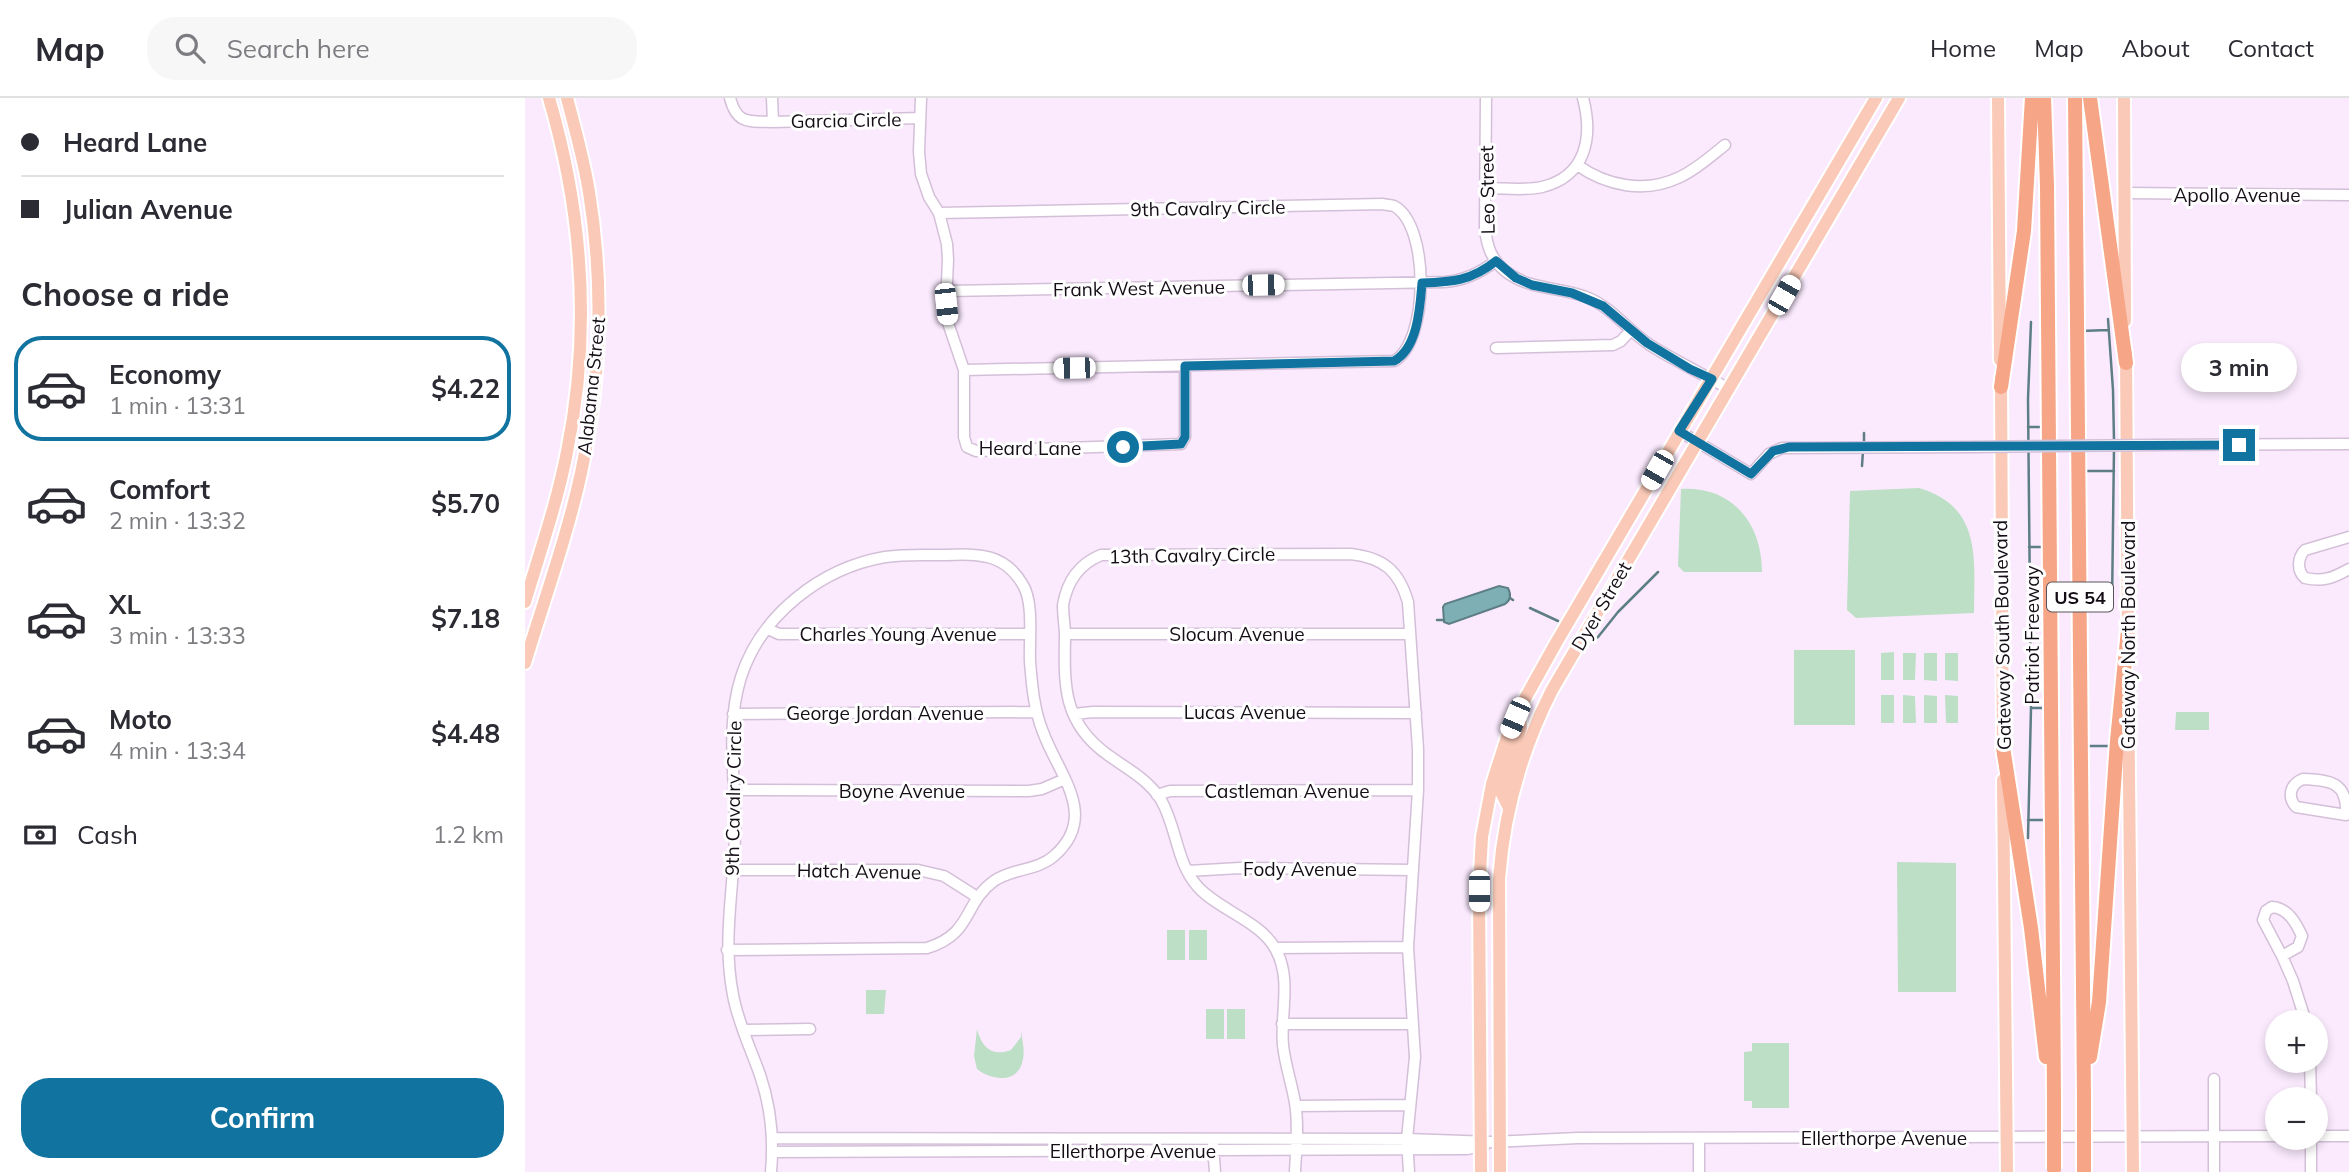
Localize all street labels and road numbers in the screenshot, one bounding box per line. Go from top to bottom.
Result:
street label: Garcia Circle [790,107,902,133]
street label: Leo Street [1474,145,1500,235]
street label: Apollo Avenue [2173,183,2301,207]
street label: 9th Cavalry Circle [1130,195,1286,221]
street label: Frank West Avenue [1053,275,1225,301]
street label: Alabama Street [572,316,610,456]
street label: Heard Lane [979,436,1081,460]
street label: Gateway South Boulevard [1988,520,2016,750]
street label: Gateway North Boulevard [2116,521,2140,749]
street label: 13th Cavalry Circle [1109,542,1275,568]
street label: Dyer Street [1566,557,1636,655]
street label: Patriot Freeway [2020,565,2044,705]
road number: US 54 [2047,583,2113,612]
street label: Charles Young Avenue [799,622,997,646]
street label: Slocum Avenue [1169,622,1305,646]
street label: Lucas Avenue [1184,700,1306,724]
street label: George Jordan Avenue [786,701,984,725]
street label: 9th Cavalry Circle [720,720,746,876]
street label: Boyne Avenue [839,779,965,803]
street label: Castleman Avenue [1204,779,1370,803]
street label: Fody Avenue [1243,857,1357,881]
street label: Hatch Avenue [797,858,921,884]
street label: Ellerthorpe Avenue [1801,1126,1967,1150]
street label: Ellerthorpe Avenue [1050,1139,1216,1163]

